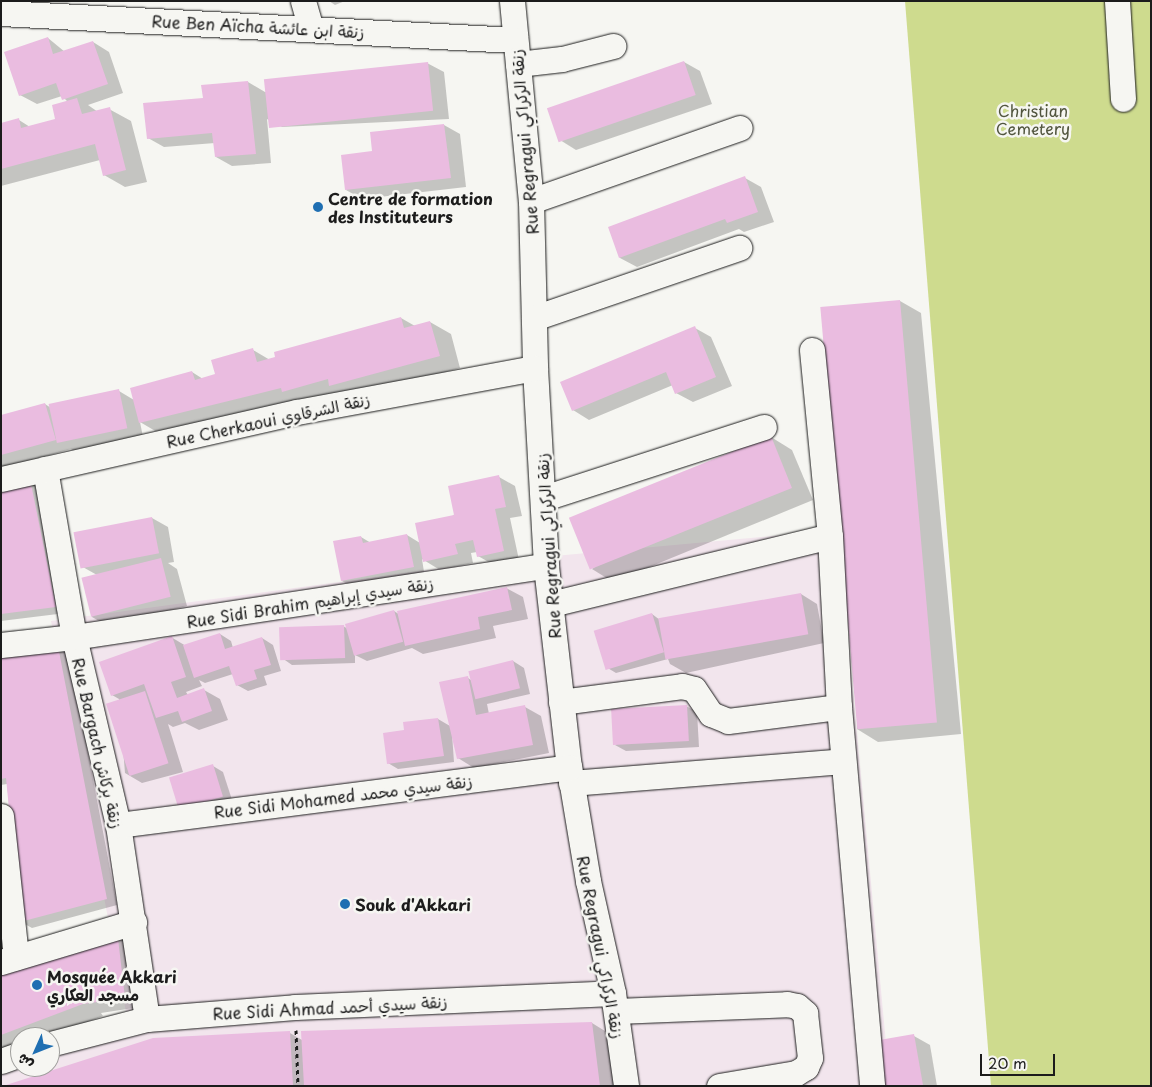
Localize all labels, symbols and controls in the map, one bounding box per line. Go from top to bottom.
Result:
street label: Rue Ben Aïcha زنقة ابن عائشة [151,11,365,41]
street label: Rue Regragui زنقة الركراكي [506,48,542,236]
park label: Christian Cemetery [996,100,1070,138]
place label: Centre de formation des Instituteurs [328,188,494,226]
marker: Centre de formation des Instituteurs [312,201,324,213]
street label: Rue Cherkaoui زنقة الشرقاوي [163,389,373,451]
street label: Rue Regragui زنقة الركراكي [532,452,564,640]
street label: Rue Sidi Brahim زنقة سيدي إبراهيم [184,573,436,631]
street label: Rue Bargach زنقة بركاش [69,655,127,831]
street label: Rue Sidi Mohamed زنقة سيدي محمد [212,770,474,822]
street label: Rue Regragui زنقة الركراكي [574,853,628,1041]
place label: Souk d'Akkari [355,894,471,914]
marker: Souk d'Akkari [339,898,351,910]
place label: Mosquée Akkari مسجد العكاري [47,966,178,1004]
marker: Mosquée Akkari مسجد العكاري [31,979,43,991]
street label: Rue Sidi Ahmad زنقة سيدي أحمد [211,991,449,1023]
north arrow [10,1027,60,1077]
scale bar [982,1044,1057,1076]
text: ش [12,1049,37,1075]
text: 20 m [988,1051,1027,1074]

